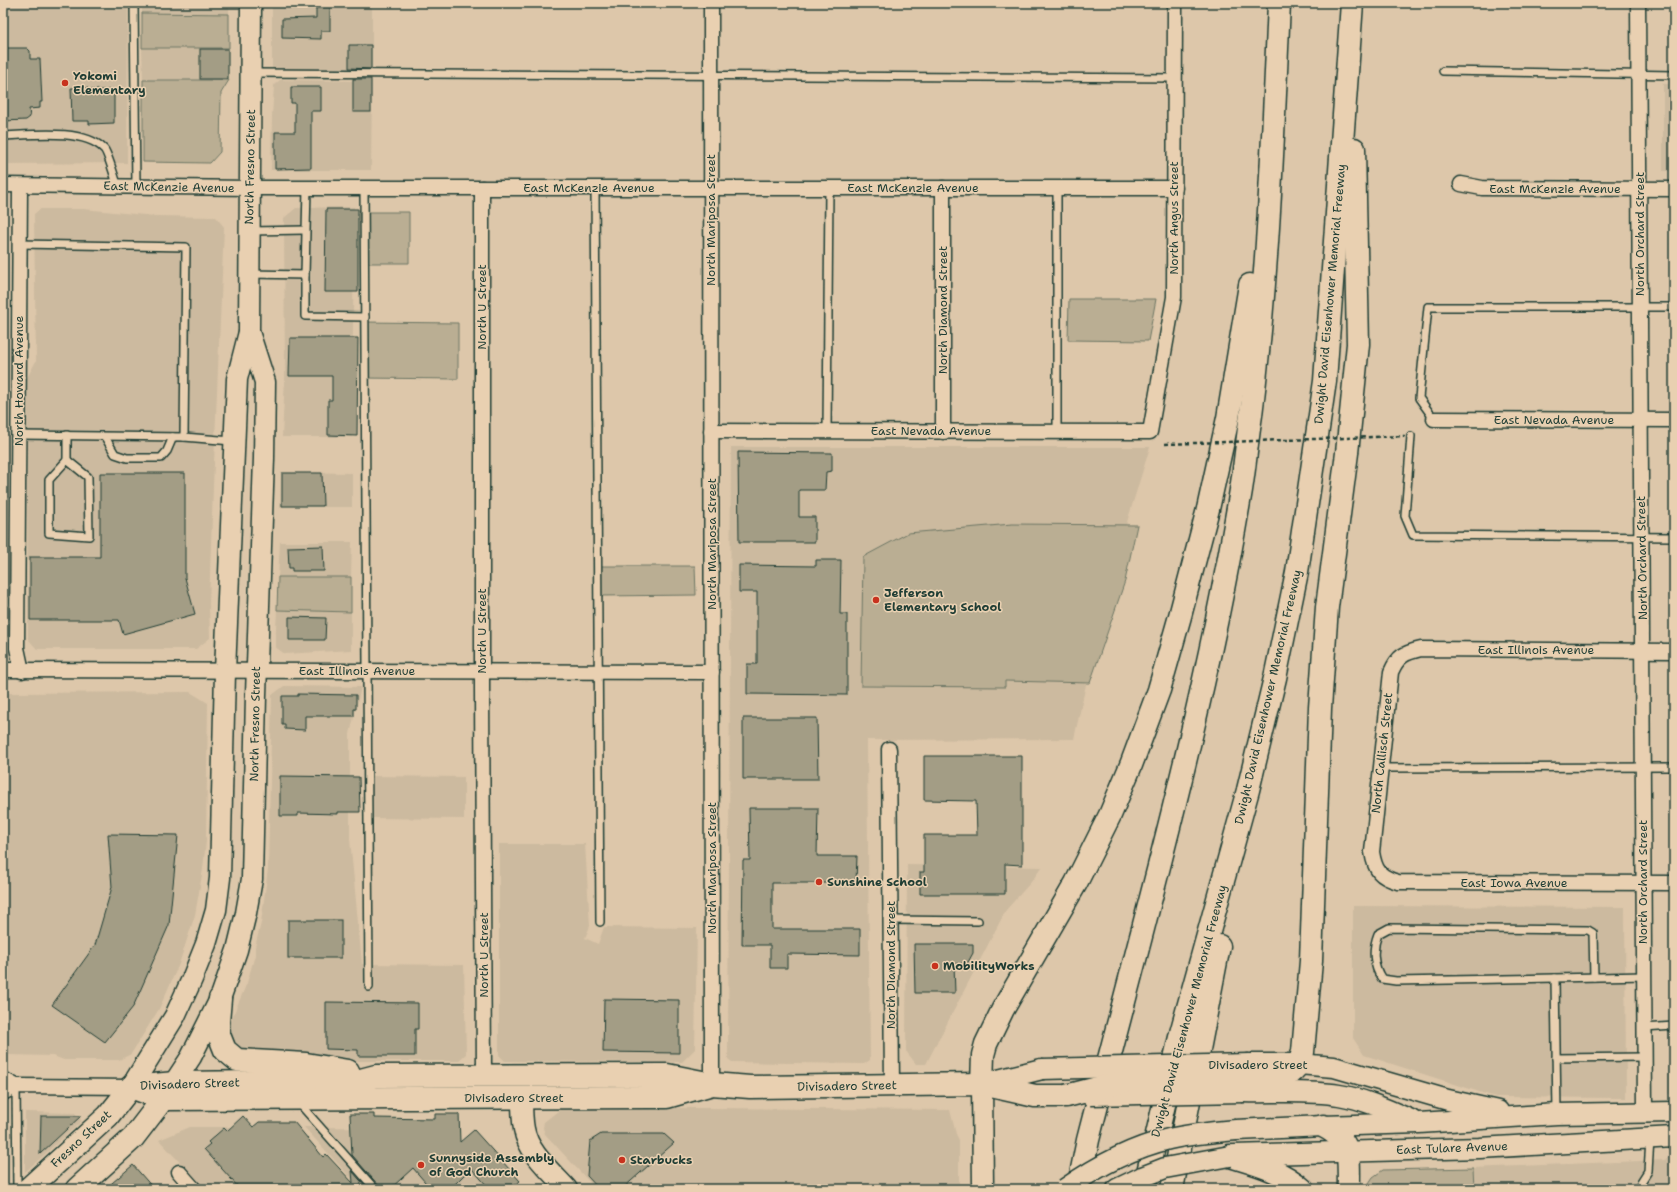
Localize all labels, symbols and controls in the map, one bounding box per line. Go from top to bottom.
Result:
place label: Yokomi Elementary [73,68,146,98]
marker: Yokomi Elementary [60,78,70,88]
street label: North Fresno Street [241,109,259,225]
street label: North Mariposa Street [703,154,719,286]
street label: North Angus Street [1166,161,1182,275]
street label: Dwight David Eisenhower Memorial Freeway [1311,163,1349,425]
street label: North Orchard Street [1632,172,1648,296]
street label: East McKenzie Avenue [103,178,235,196]
street label: East McKenzie Avenue [523,180,655,196]
street label: East McKenzie Avenue [847,180,979,196]
street label: East McKenzie Avenue [1489,181,1621,197]
street label: North Diamond Street [935,246,951,374]
street label: North U Street [474,264,490,350]
street label: North Howard Avenue [11,315,27,446]
street label: East Nevada Avenue [1494,412,1614,428]
street label: East Nevada Avenue [871,423,991,439]
street label: North Mariposa Street [704,478,720,610]
street label: North Orchard Street [1633,496,1651,620]
street label: Dwight David Eisenhower Memorial Freeway [1231,568,1305,826]
place label: Jefferson Elementary School [884,585,1001,615]
street label: North U Street [474,588,490,674]
marker: Jefferson Elementary School [871,595,881,605]
street label: East Illinois Avenue [1478,642,1595,658]
street label: East Illinois Avenue [299,663,416,679]
street label: North Fresno Street [246,666,264,782]
street label: North Callisch Street [1368,692,1396,814]
street label: North Mariposa Street [704,802,720,934]
street label: North Orchard Street [1635,820,1651,944]
place label: Sunshine School [827,874,927,890]
street label: East Iowa Avenue [1460,875,1568,891]
marker: Sunshine School [814,877,824,887]
street label: Dwight David Eisenhower Memorial Freeway [1148,883,1231,1139]
street label: North Diamond Street [883,901,899,1029]
street label: North U Street [476,912,492,998]
place label: MobilityWorks [943,958,1035,974]
marker: MobilityWorks [930,961,940,971]
street label: Divisadero Street [1208,1057,1308,1073]
street label: Divisadero Street [140,1074,240,1094]
street label: Divisadero Street [797,1077,897,1095]
street label: Divisadero Street [464,1090,564,1106]
street label: Fresno Street [47,1107,115,1171]
street label: East Tulare Avenue [1396,1138,1508,1158]
place label: Sunnyside Assembly of God Church [429,1150,554,1180]
place label: Starbucks [630,1152,692,1168]
marker: Starbucks [617,1155,627,1165]
marker: Sunnyside Assembly of God Church [416,1160,426,1170]

